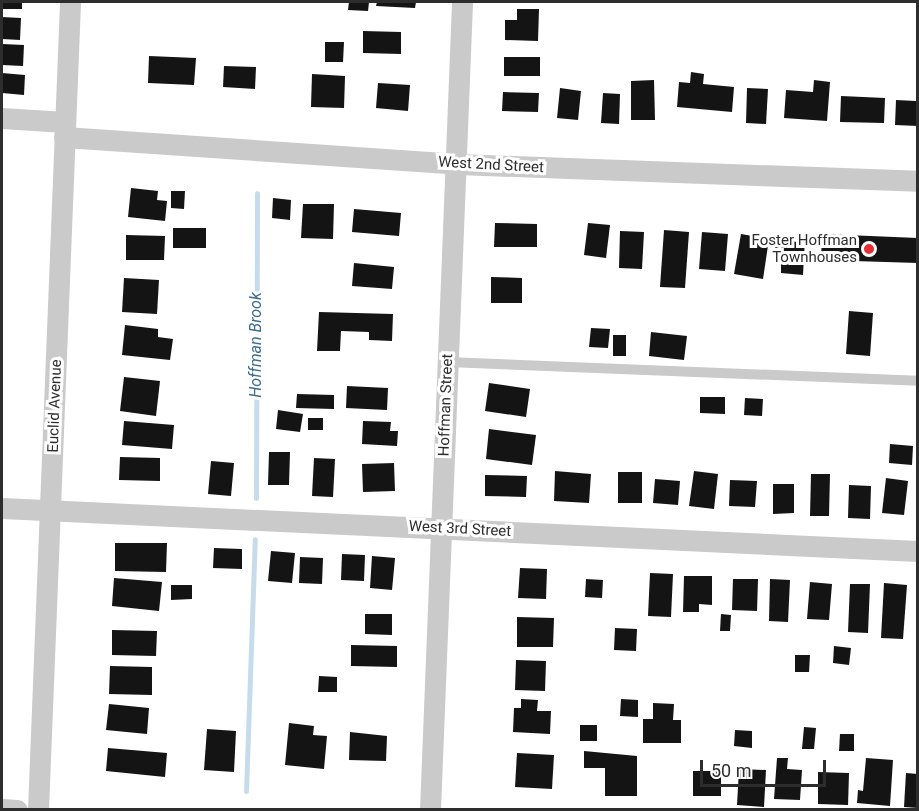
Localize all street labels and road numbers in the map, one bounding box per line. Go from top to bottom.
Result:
street label: West 2nd Street [438,153,544,177]
street label: Hoffman Street [435,353,457,457]
street label: Euclid Avenue [44,359,66,453]
street label: West 3rd Street [408,517,512,541]

